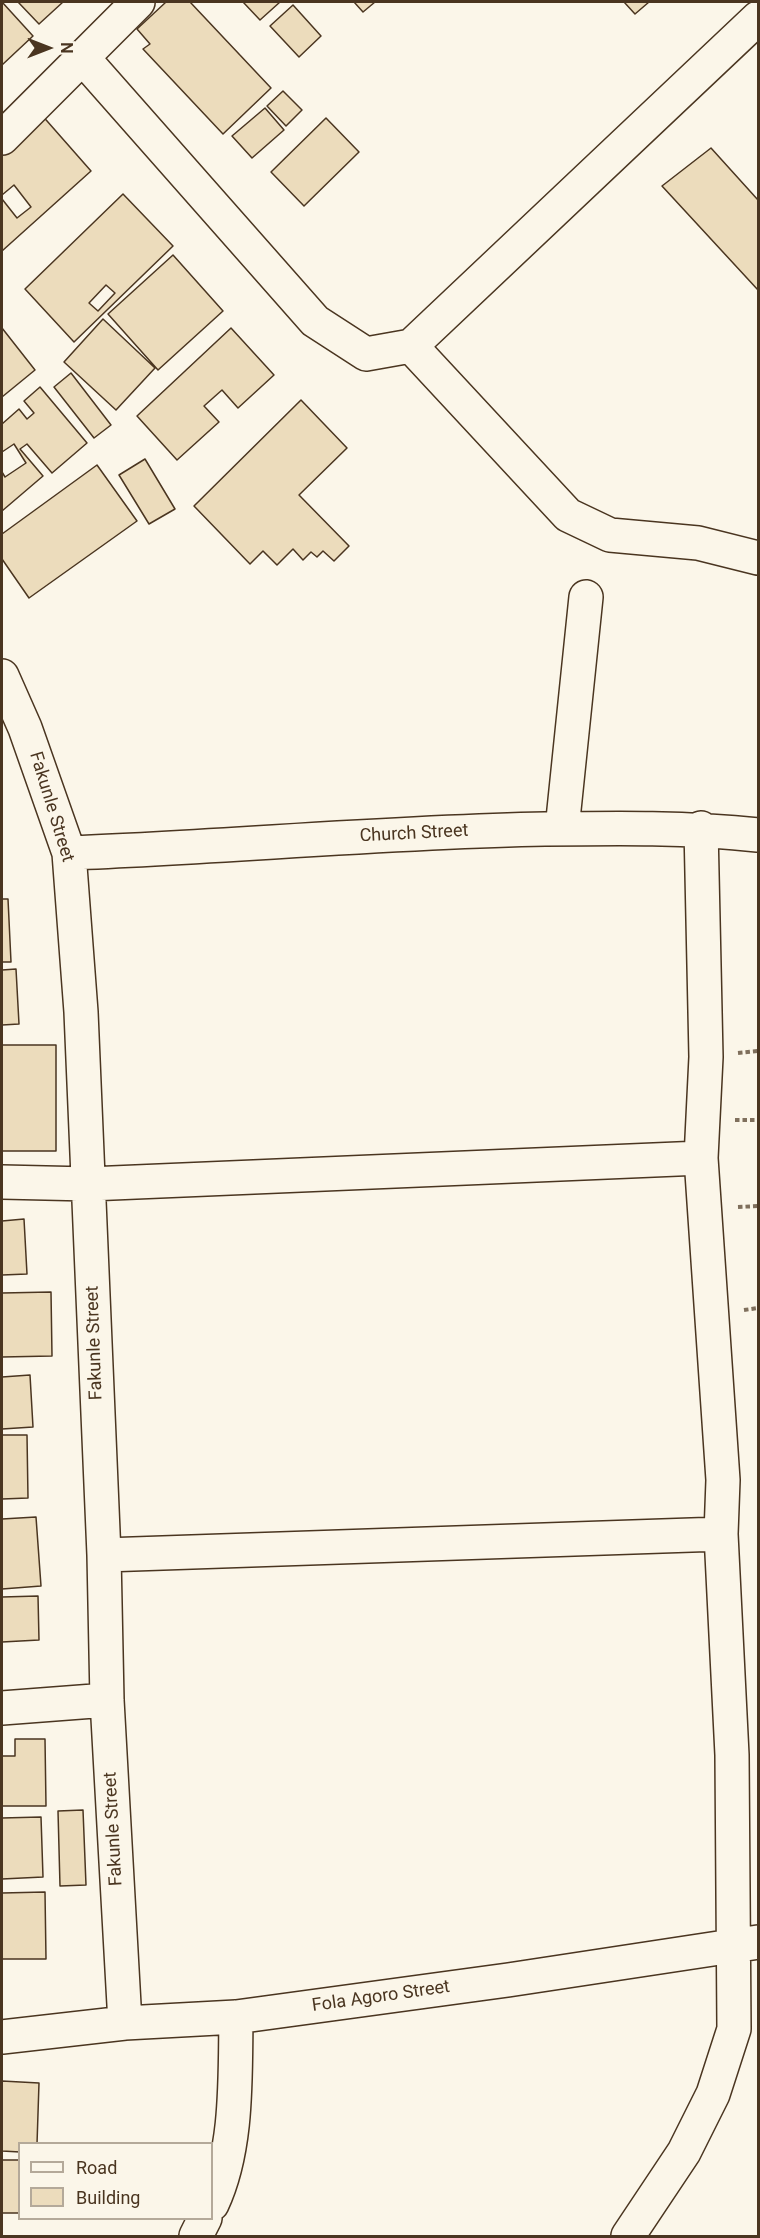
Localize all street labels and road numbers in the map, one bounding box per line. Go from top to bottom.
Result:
street label: Fakunle Street [24,749,78,865]
street label: Church Street [359,820,469,848]
street label: Fakunle Street [82,1286,108,1400]
street label: Fakunle Street [100,1771,128,1887]
street label: Fola Agoro Street [311,1977,451,2017]

